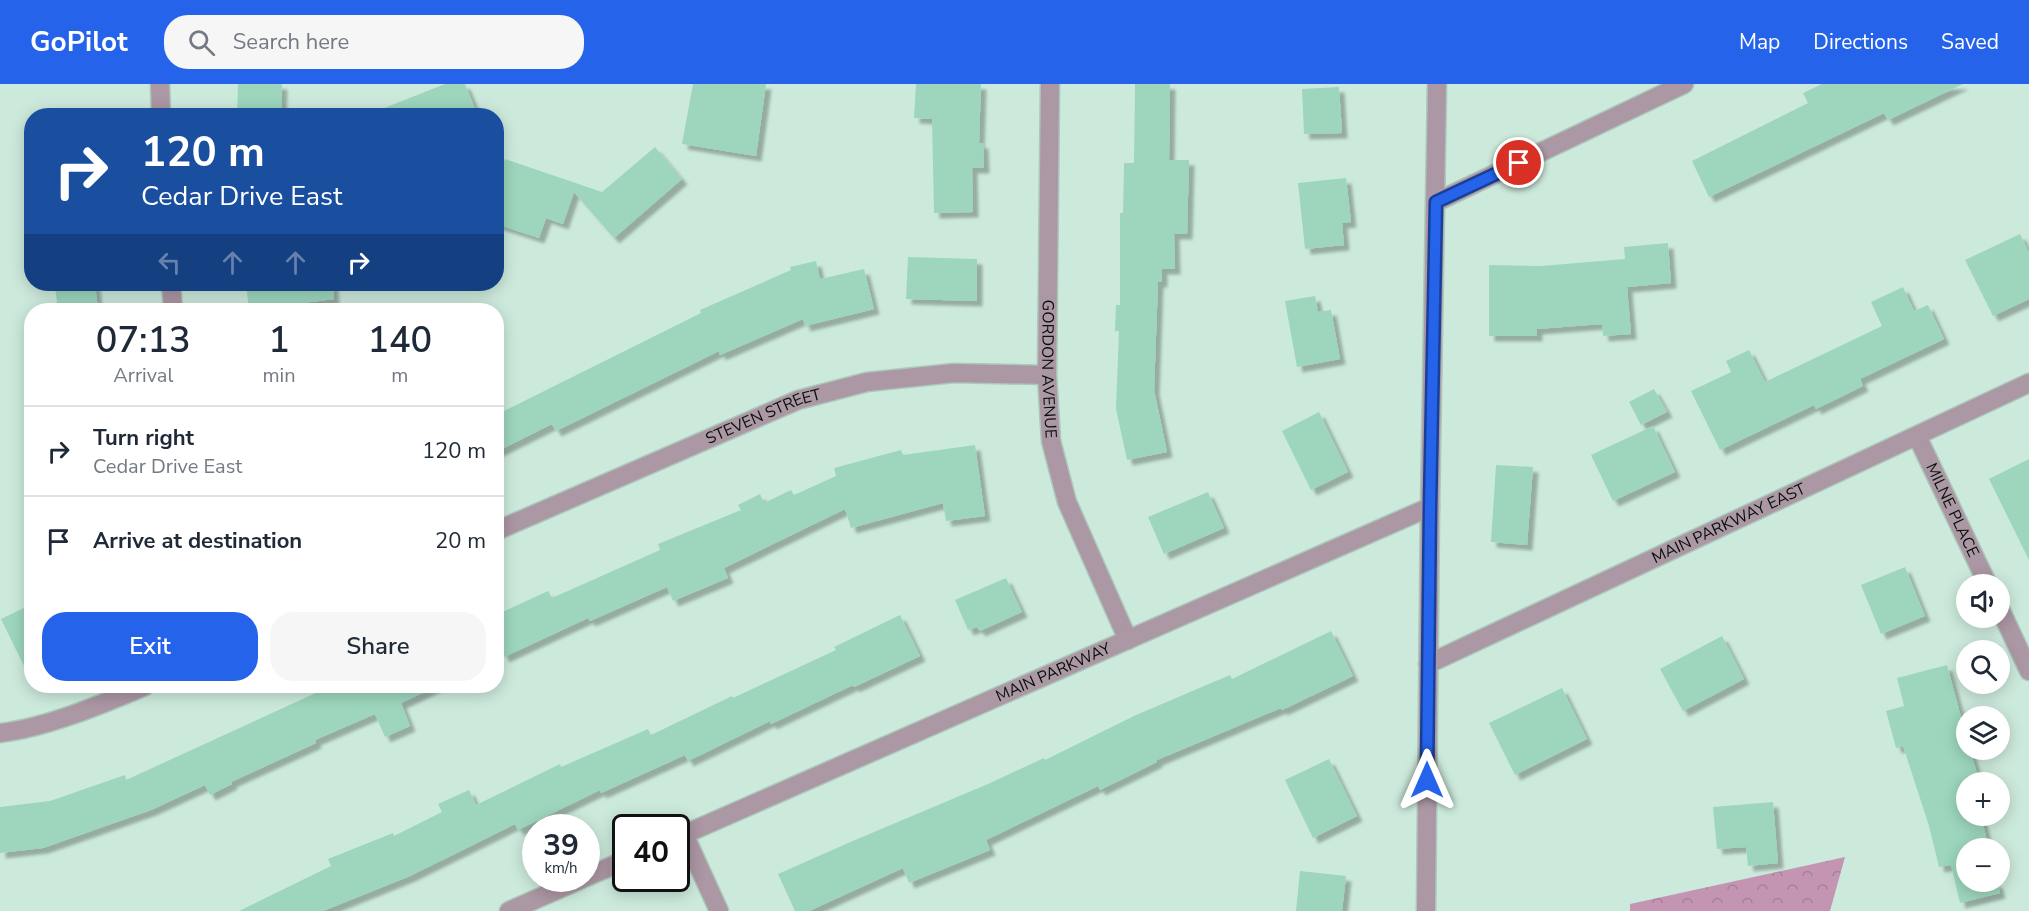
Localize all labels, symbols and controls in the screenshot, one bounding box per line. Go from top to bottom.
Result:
search box [164,15,584,69]
text: GoPilot [30,23,128,61]
icon: search [185,26,218,59]
text: Search here [233,27,349,57]
text: Map [1739,28,1780,56]
text: Directions [1813,28,1908,56]
text: Saved [1941,28,1999,56]
text: 120 m [141,124,265,181]
icon: right [42,132,120,210]
pin [1493,137,1544,188]
icon: arrive [1502,146,1535,179]
text: Cedar Drive East [141,178,342,215]
icon: left [153,246,186,279]
icon: ahead [216,246,249,279]
icon: ahead [279,246,312,279]
icon: right [342,246,375,279]
street label: GORDON AVENUE [1036,300,1062,439]
text: 07:13 [96,316,191,365]
text: 1 [268,316,290,365]
text: 140 [367,316,432,365]
text: Arrival [113,362,173,389]
text: min [263,362,296,389]
text: m [391,362,408,389]
street label: STEVEN STREET [702,383,824,450]
text: Turn right [93,423,194,453]
icon: right [42,435,75,468]
text: 120 m [422,436,486,466]
text: Cedar Drive East [93,453,242,480]
street label: MILNE PLACE [1920,459,1984,561]
street label: MAIN PARKWAY EAST [1648,478,1810,569]
icon: arrive [42,525,75,558]
text: Arrive at destination [93,526,302,556]
text: 20 m [435,526,486,556]
map controls [1956,574,2010,892]
button: sound [1956,574,2010,628]
button: Exit [42,612,258,681]
button: Share [270,612,486,681]
street label: MAIN PARKWAY [992,637,1115,707]
button: search [1956,640,2010,694]
button: layers [1956,706,2010,760]
position arrow [1395,748,1459,812]
button: + [1956,772,2010,826]
speed limit sign: 40 [612,814,690,892]
text: 39 [543,825,579,866]
button: − [1956,838,2010,892]
text: km/h [544,858,578,878]

